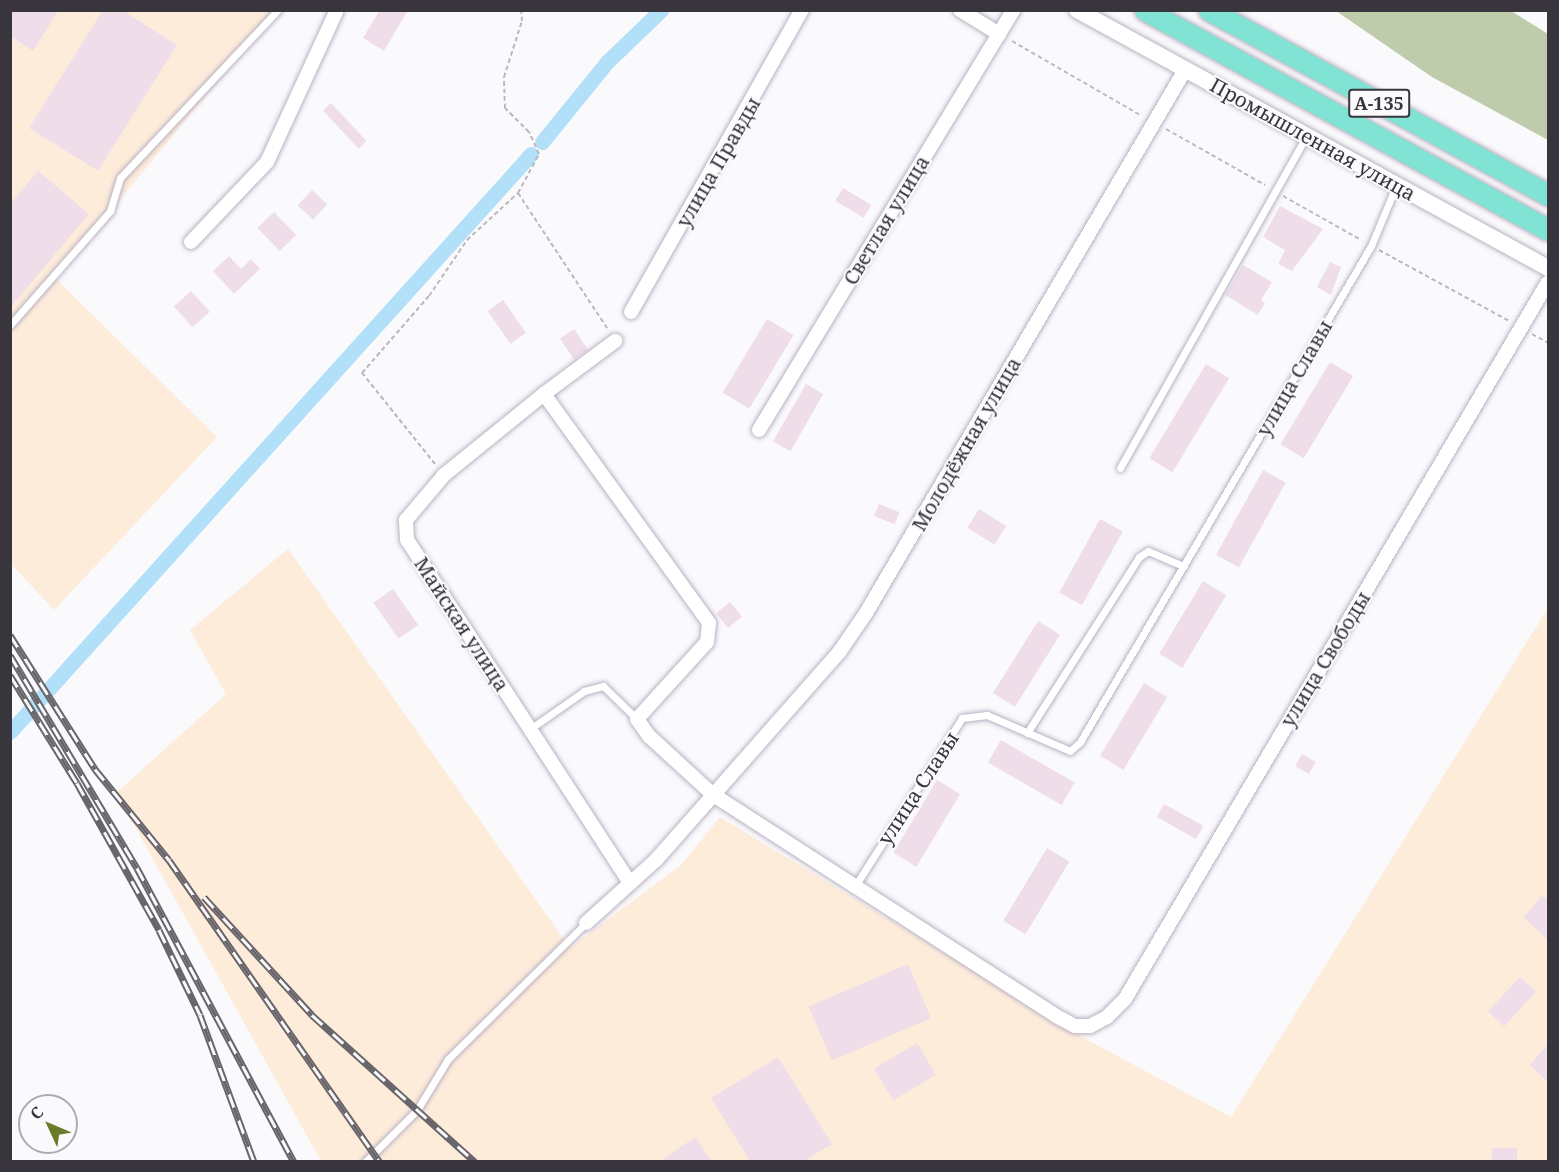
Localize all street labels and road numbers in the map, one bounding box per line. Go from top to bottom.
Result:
street label: Промышленная улица [1206,72,1420,206]
road number: А-135 [1348,88,1410,118]
street label: улица Правды [671,93,765,231]
street label: Светлая улица [838,151,934,289]
street label: улица Славы [1251,316,1337,440]
street label: Молодёжная улица [906,353,1026,535]
street label: Майская улица [410,552,514,696]
street label: улица Свободы [1275,587,1375,731]
street label: улица Славы [872,727,964,849]

